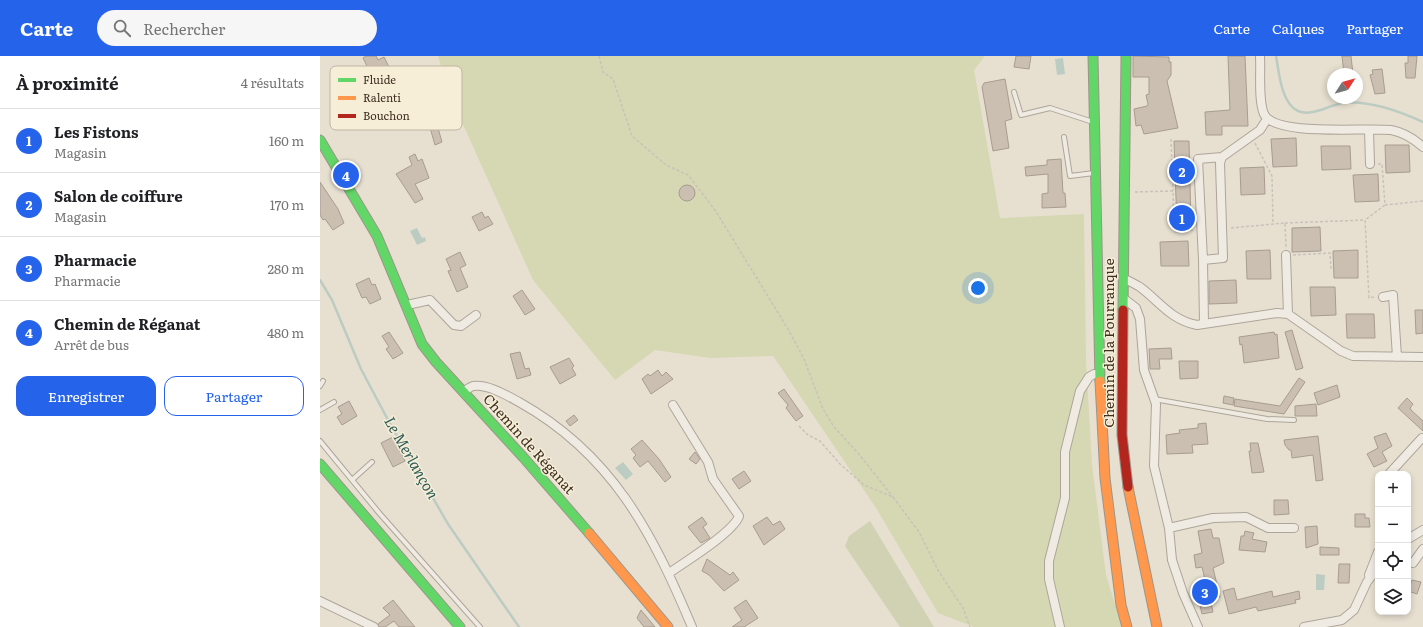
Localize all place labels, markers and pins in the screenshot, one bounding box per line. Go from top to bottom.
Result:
pin: 2 [1169,156,1195,186]
pin: 4 [333,160,359,190]
pin: 1 [1169,203,1195,233]
pin: 3 [1192,577,1218,607]

